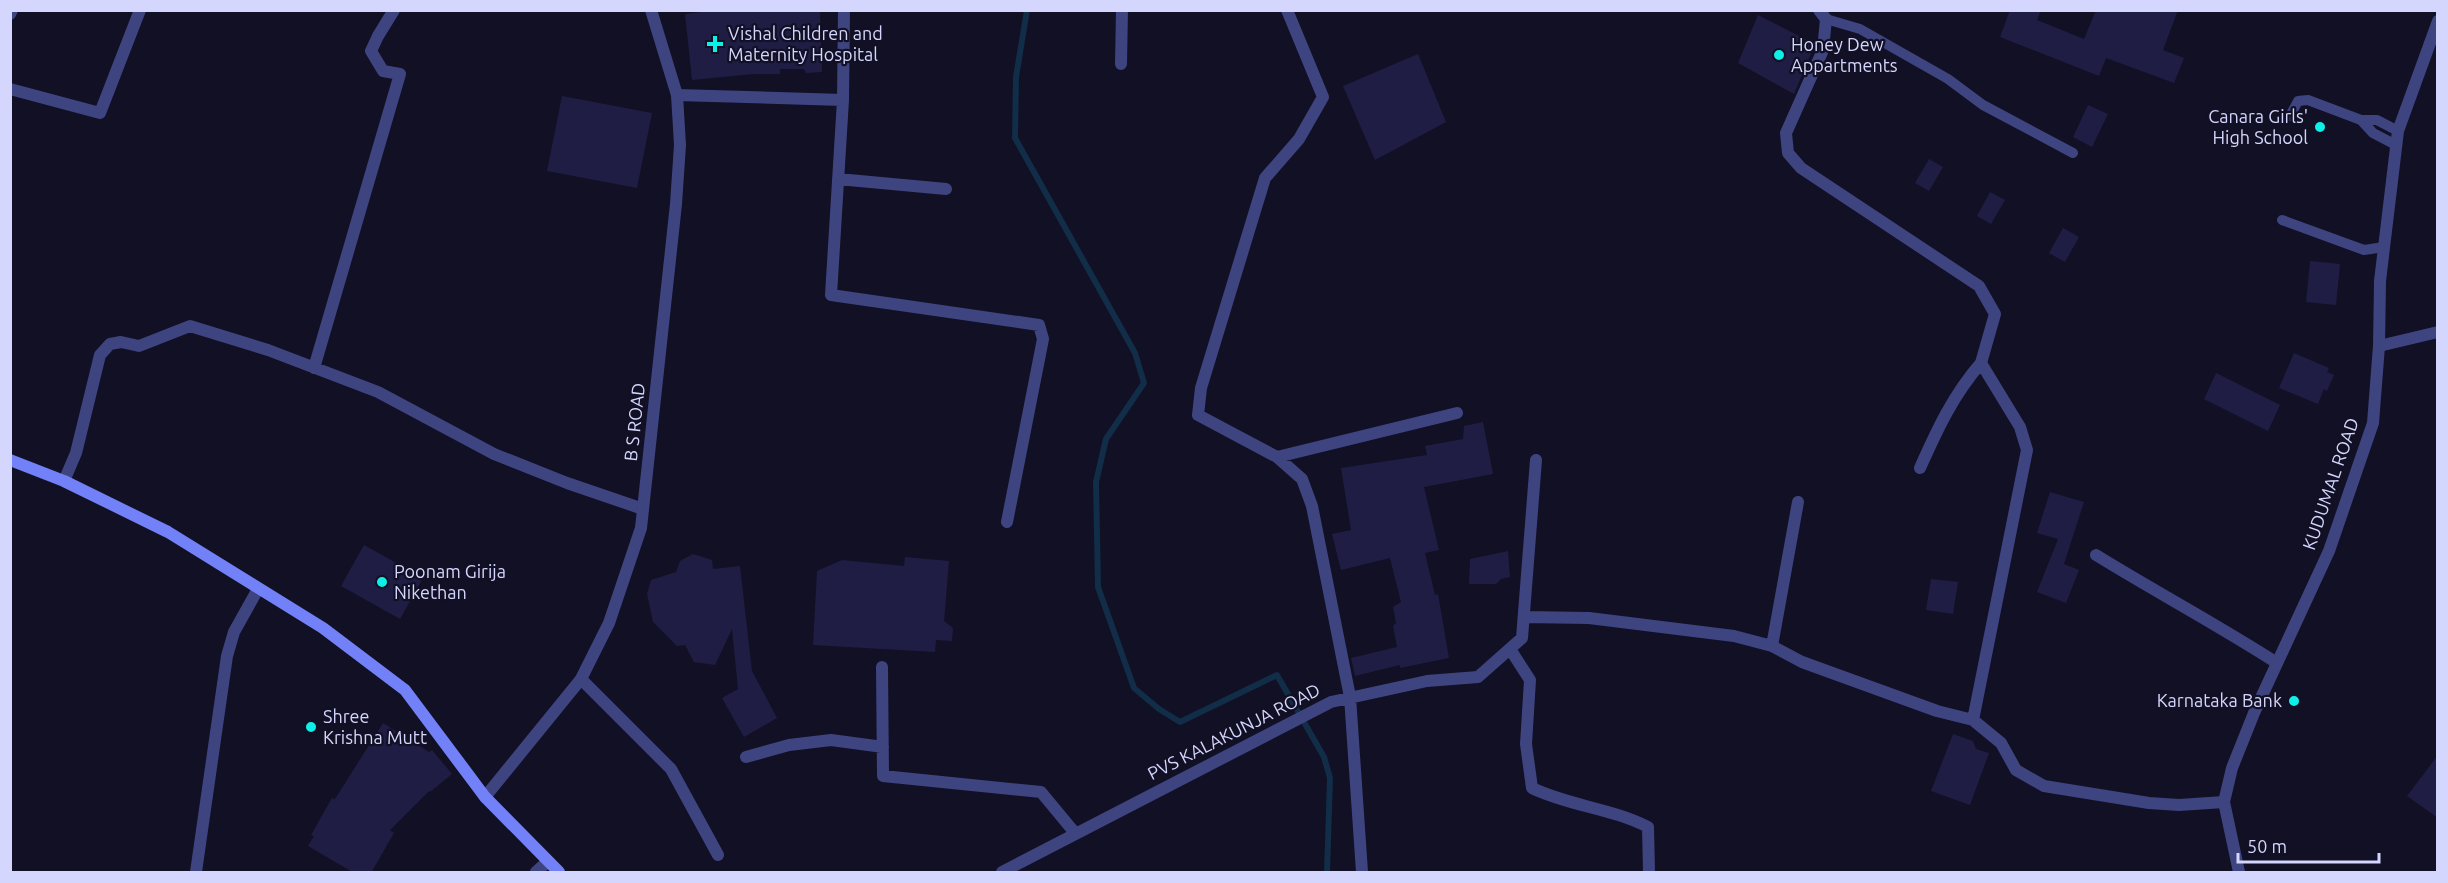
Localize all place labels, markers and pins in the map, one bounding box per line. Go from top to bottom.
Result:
place label: Vishal Children and Maternity Hospital [728,23,883,64]
place label: Honey Dew Appartments [1791,34,1898,75]
marker: Vishal Children and Maternity Hospital [706,35,724,53]
marker: Honey Dew Appartments [1772,48,1786,62]
place label: Canara Girls' High School [2208,106,2308,147]
marker: Canara Girls' High School [2313,120,2327,134]
place label: Poonam Girija Nikethan [394,561,506,602]
marker: Poonam Girija Nikethan [375,575,389,589]
place label: Karnataka Bank [2157,690,2282,710]
marker: Karnataka Bank [2287,694,2301,708]
place label: Shree Krishna Mutt [323,706,427,747]
marker: Shree Krishna Mutt [304,720,318,734]

